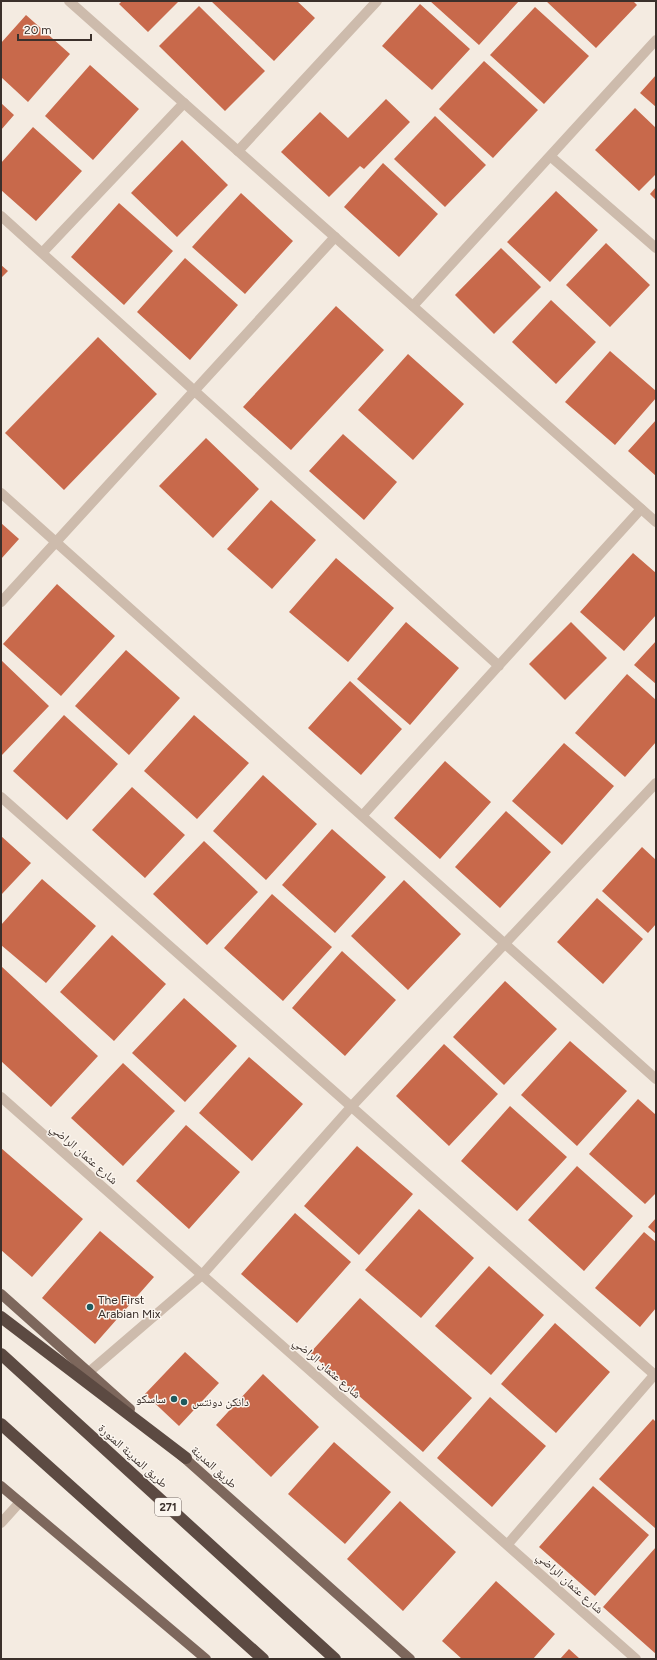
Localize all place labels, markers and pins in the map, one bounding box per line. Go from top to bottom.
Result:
place label: The First Arabian Mix [98,1293,161,1321]
marker: The First Arabian Mix [85,1302,95,1312]
place label: ساسكو [136,1392,166,1406]
marker: ساسكو [169,1394,179,1404]
place label: دانكن دونتس [192,1395,249,1409]
marker: دانكن دونتس [179,1397,189,1407]

